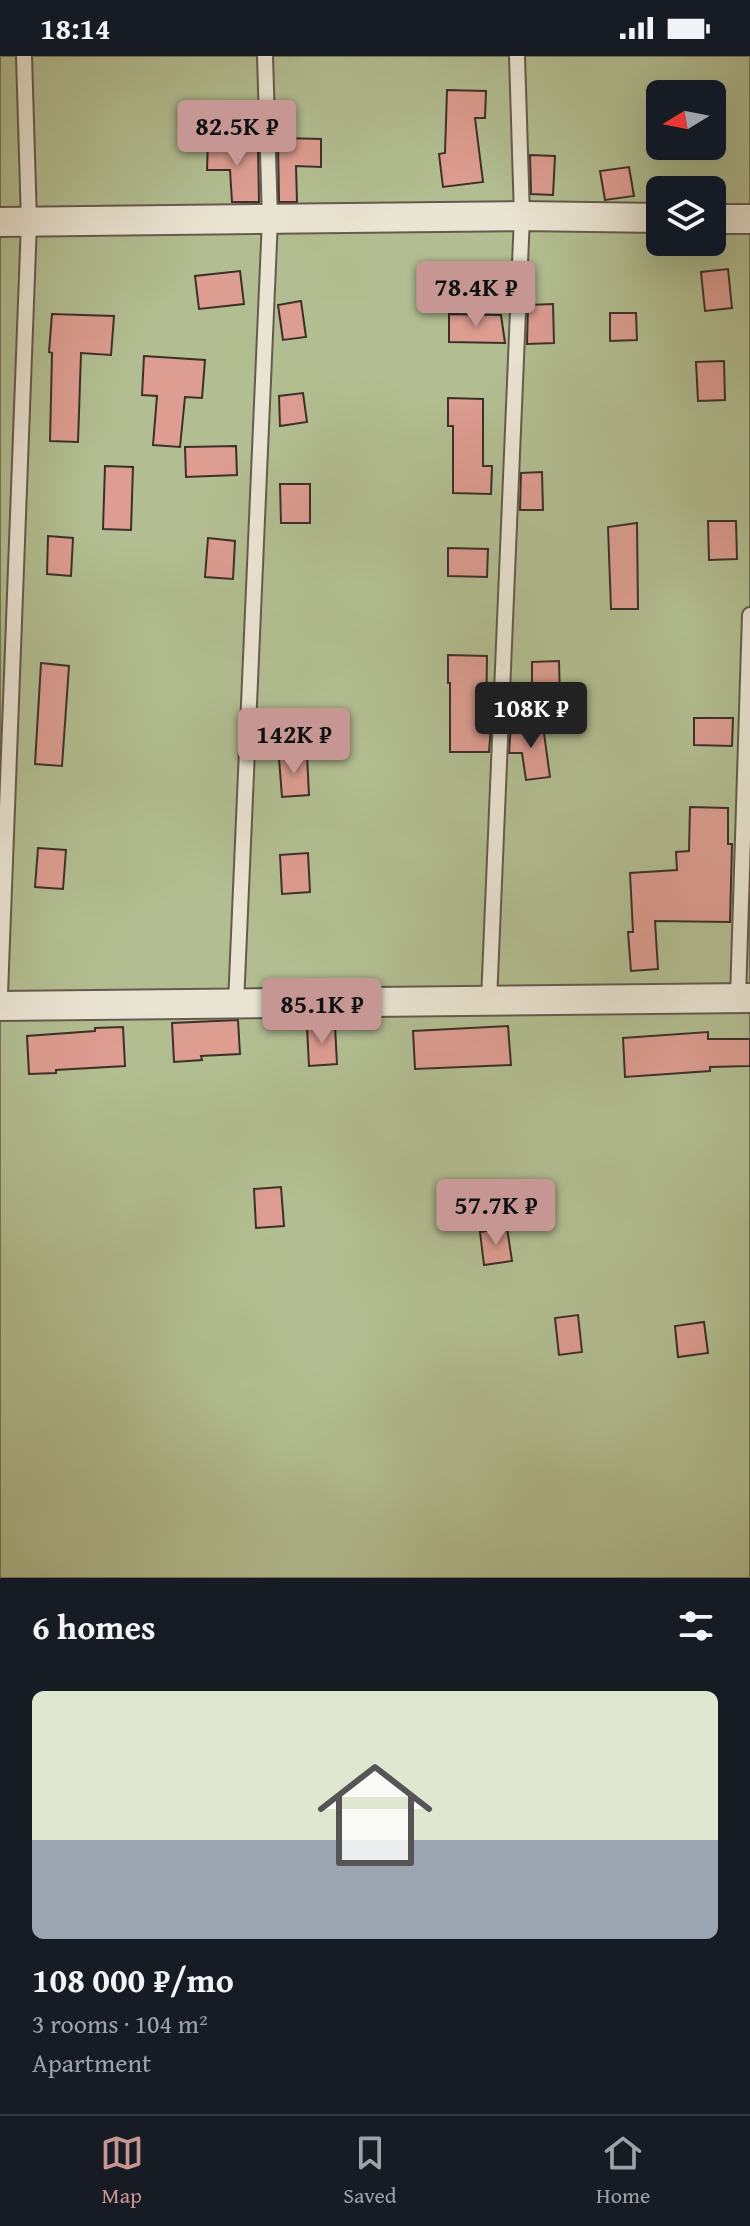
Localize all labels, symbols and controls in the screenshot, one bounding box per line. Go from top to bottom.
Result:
text: 18:14 [40,6,111,50]
north arrow [646,80,726,160]
map controls [646,80,726,256]
pin: 82.5K ₽ [163,100,311,168]
text: 82.5K ₽ [195,106,279,145]
button: layers [646,176,726,256]
pin: 78.4K ₽ [402,261,550,329]
text: 78.4K ₽ [434,267,518,306]
pin: 108K ₽ [466,682,596,750]
text: 108K ₽ [493,688,569,727]
pin: 142K ₽ [229,708,359,776]
text: 142K ₽ [256,714,332,753]
pin: 85.1K ₽ [248,978,396,1046]
text: 85.1K ₽ [280,984,364,1023]
pin: 57.7K ₽ [422,1179,570,1247]
text: 57.7K ₽ [454,1185,538,1224]
text: 6 homes [32,1602,156,1651]
icon: filters [674,1604,718,1648]
icon: home [303,1743,447,1887]
text: 108 000 ₽/mo [32,1955,234,2004]
text: 3 rooms · 104 m² [32,2004,208,2043]
text: Apartment [32,2043,151,2082]
tab: Map [100,2131,144,2211]
tab: Saved [343,2131,397,2211]
tab: Home [596,2131,650,2211]

